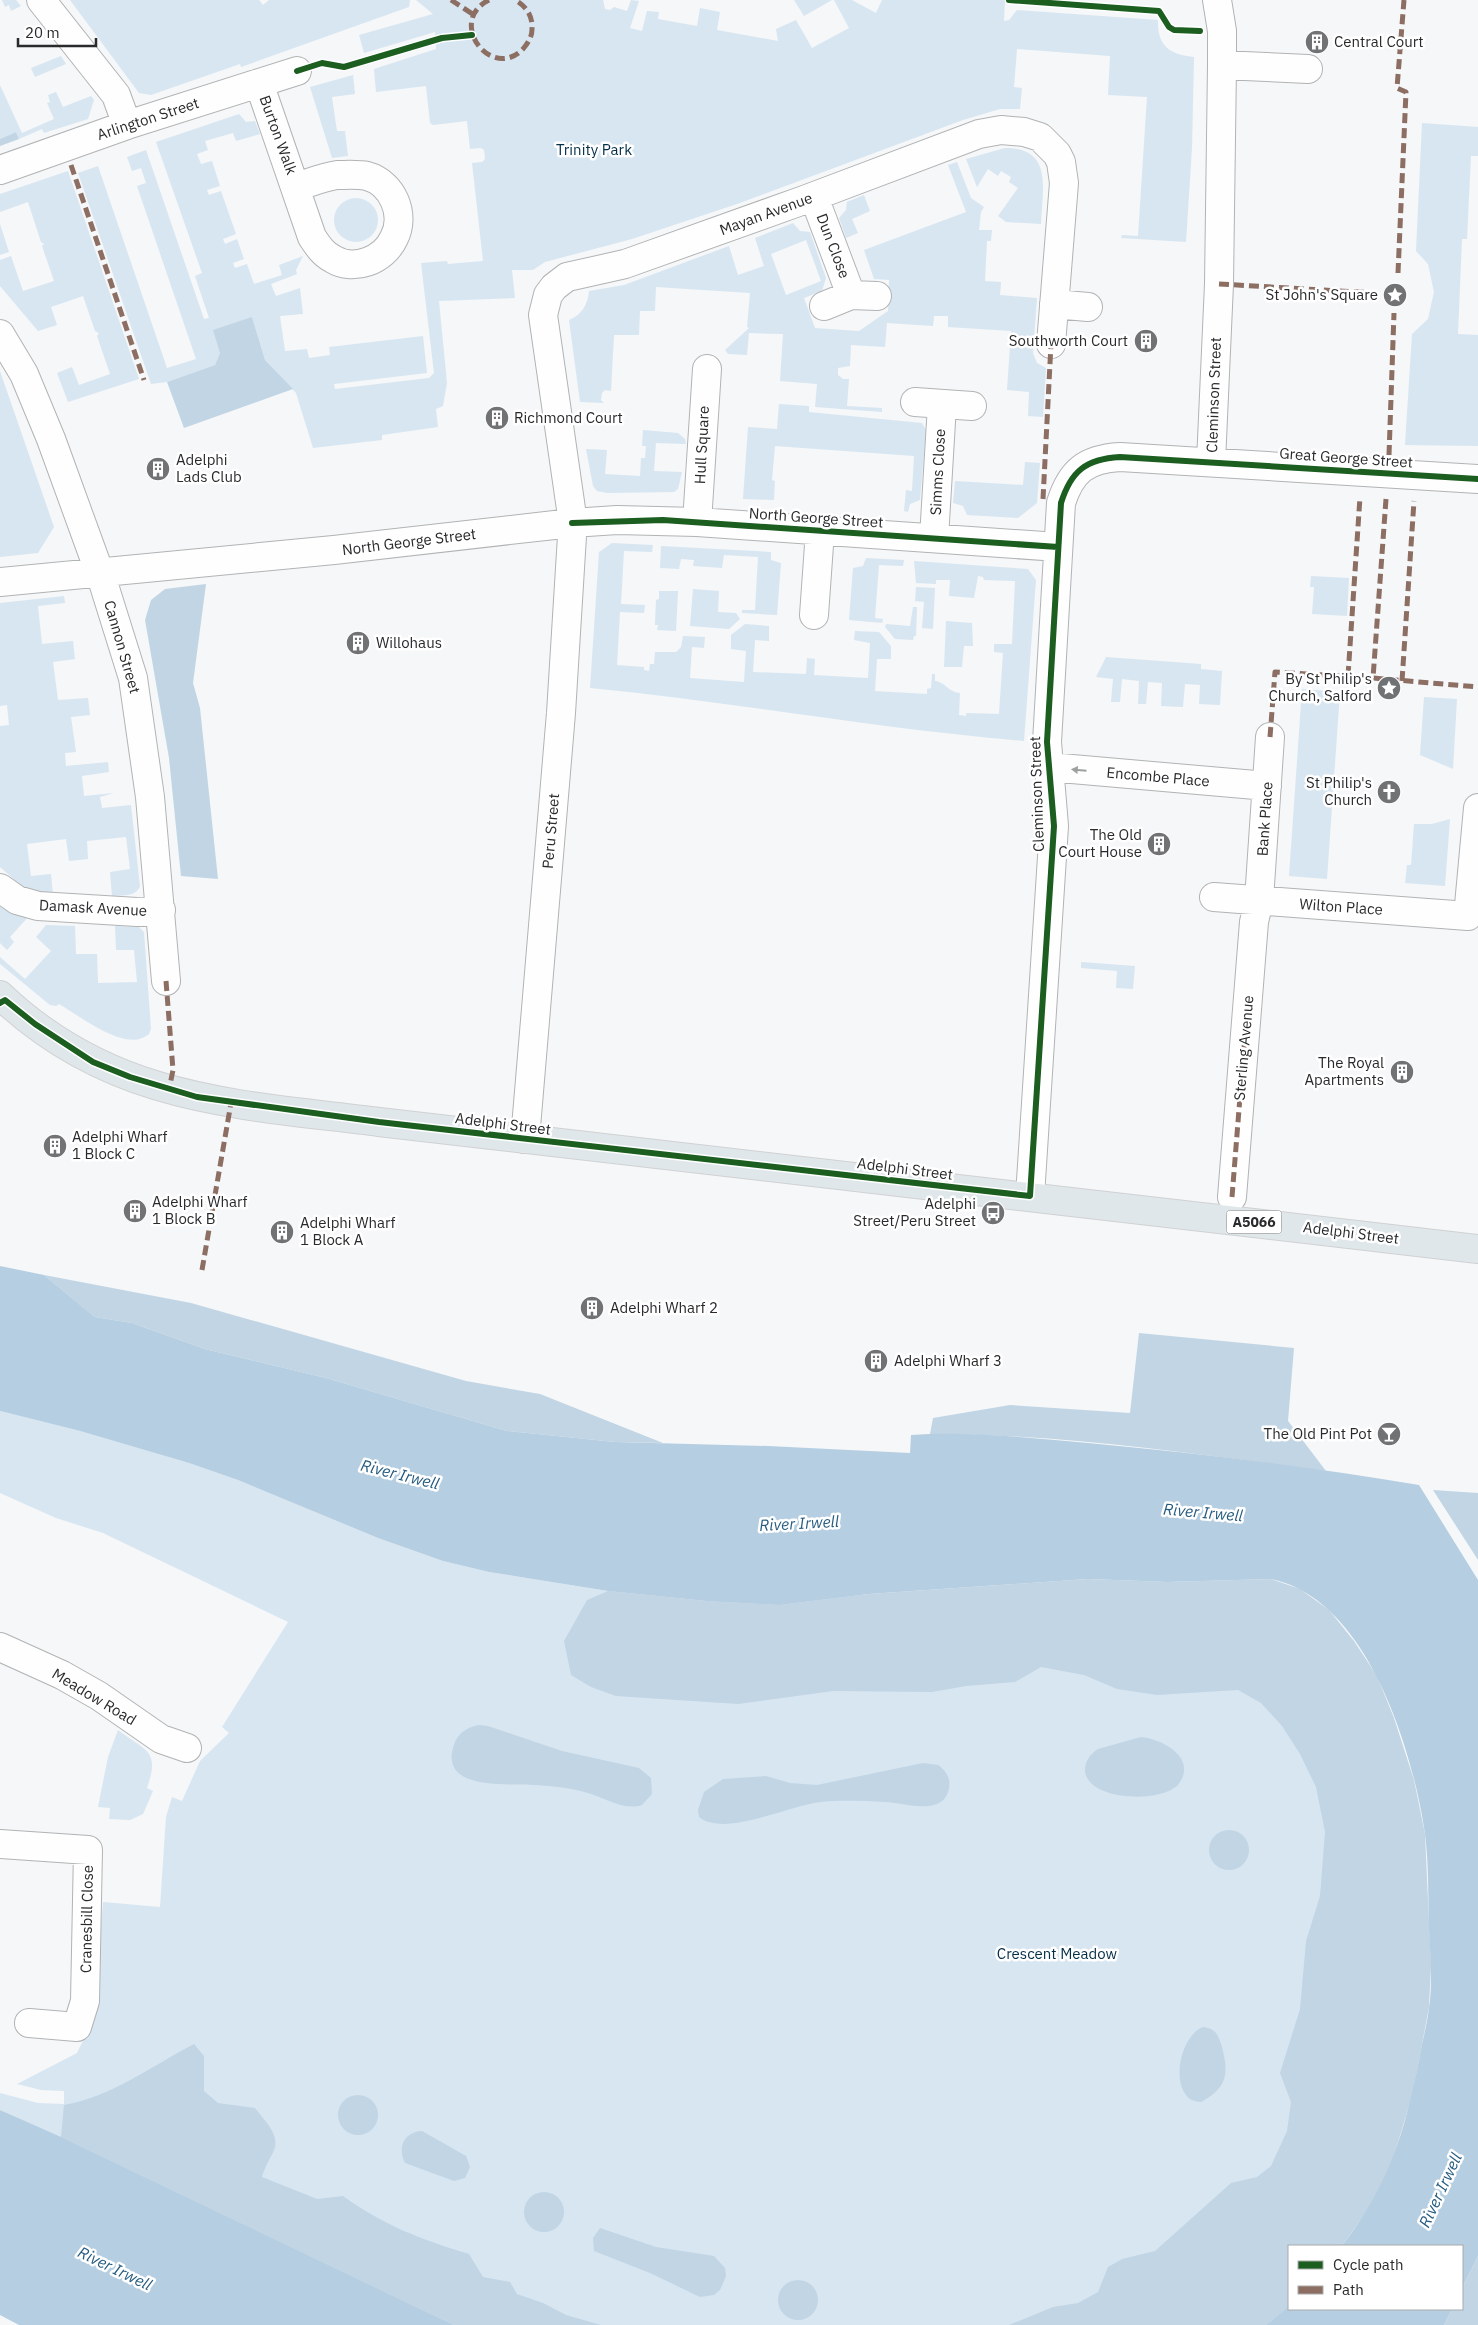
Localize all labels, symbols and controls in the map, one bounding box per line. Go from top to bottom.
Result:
scale bar [18,15,95,47]
text: 20 m [25,23,60,42]
building icon: Central Court [1304,29,1330,55]
place label: Central Court [1334,32,1423,51]
street label: Arlington Street [94,93,201,144]
street label: Burton Walk [255,93,302,177]
park label: Trinity Park [556,140,632,159]
street label: Mayan Avenue [717,188,815,239]
street label: Dun Close [812,211,855,281]
place icon: St John's Square [1382,282,1408,308]
place label: St John's Square [1266,285,1378,304]
building icon: Southworth Court [1133,328,1159,354]
place label: Southworth Court [1009,331,1128,350]
street label: Cleminson Street [1202,337,1225,453]
building icon: Richmond Court [484,405,510,431]
street label: Hull Square [690,405,713,485]
place label: Richmond Court [514,408,623,427]
street label: Simms Close [926,428,949,516]
street label: Great George Street [1279,443,1413,472]
place label: Adelphi Lads Club [176,450,242,486]
building icon: Adelphi Lads Club [145,456,171,482]
street label: North George Street [748,503,884,532]
street label: North George Street [341,524,477,559]
street label: Cannon Street [100,598,145,696]
building icon: Willohaus [345,630,371,656]
place label: Willohaus [376,633,442,652]
place label: By St Philip's Church, Salford [1268,669,1372,705]
place icon: By St Philip's Church, Salford [1376,675,1402,701]
street label: Cleminson Street [1025,736,1048,852]
street label: Encombe Place [1106,763,1210,790]
one-way arrow [1071,766,1087,774]
place label: St Philip's Church [1306,773,1372,809]
church icon: St Philip's Church [1376,779,1402,805]
street label: Bank Place [1252,781,1277,857]
street label: Peru Street [538,792,563,870]
place label: The Old Court House [1058,825,1142,861]
building icon: The Old Court House [1146,831,1172,857]
street label: Wilton Place [1299,894,1383,919]
street label: Damask Avenue [39,895,147,920]
street label: Sterling Avenue [1229,995,1258,1101]
place label: The Royal Apartments [1304,1053,1384,1089]
building icon: The Royal Apartments [1389,1059,1415,1085]
street label: Adelphi Street [454,1108,552,1139]
place label: Adelphi Wharf 1 Block C [72,1127,168,1163]
building icon: Adelphi Wharf 1 Block C [42,1133,68,1159]
street label: Adelphi Street [856,1153,954,1184]
place label: Adelphi Wharf 1 Block B [152,1192,248,1228]
place label: Adelphi Street/Peru Street [853,1194,976,1230]
building icon: Adelphi Wharf 1 Block B [122,1198,148,1224]
bus stop icon: Adelphi Street/Peru Street [980,1200,1006,1226]
road number: A5066 [1226,1210,1282,1234]
place label: Adelphi Wharf 1 Block A [300,1213,396,1249]
street label: Adelphi Street [1302,1217,1400,1248]
building icon: Adelphi Wharf 1 Block A [269,1219,295,1245]
building icon: Adelphi Wharf 2 [579,1295,605,1321]
place label: Adelphi Wharf 2 [610,1298,718,1317]
building icon: Adelphi Wharf 3 [863,1348,889,1374]
place label: Adelphi Wharf 3 [894,1351,1002,1370]
bar icon: The Old Pint Pot [1376,1421,1402,1447]
place label: The Old Pint Pot [1264,1424,1372,1443]
water label: River Irwell [359,1455,442,1494]
water label: River Irwell [1162,1499,1244,1526]
water label: River Irwell [759,1511,840,1535]
street label: Meadow Road [49,1664,140,1729]
street label: Cranesbill Close [76,1865,97,1973]
park label: Crescent Meadow [997,1944,1118,1963]
water label: River Irwell [1414,2149,1466,2230]
water label: River Irwell [75,2242,156,2295]
legend [1288,2245,1463,2310]
text: Cycle path [1333,2255,1404,2274]
text: Path [1333,2280,1364,2299]

